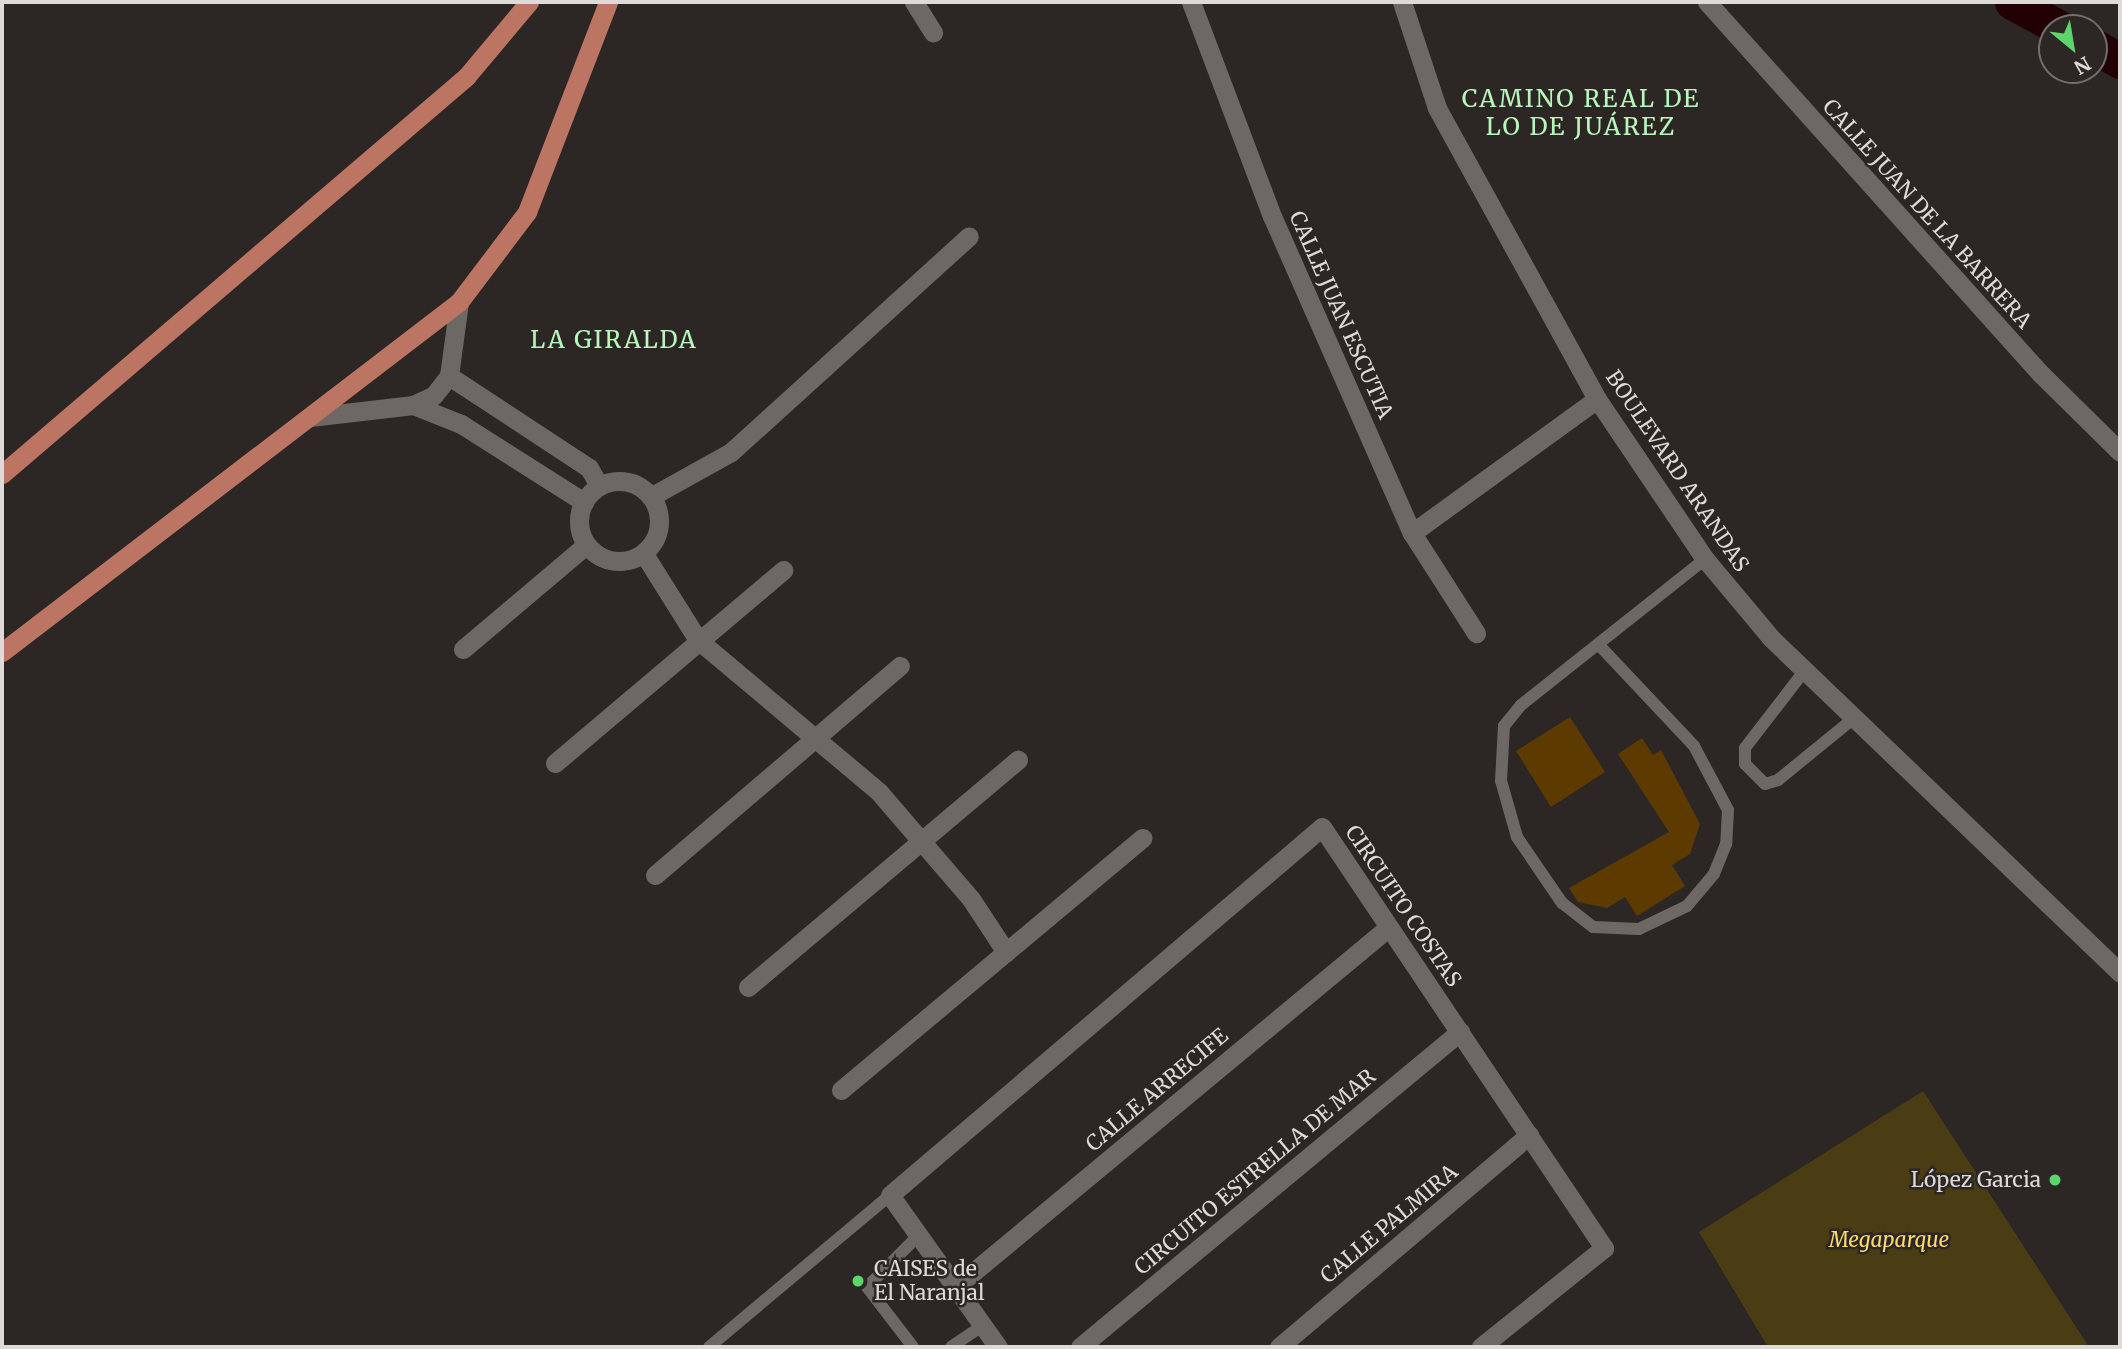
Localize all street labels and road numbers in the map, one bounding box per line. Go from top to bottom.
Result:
street label: CALLE JUAN DE LA BARRERA [1817,94,2037,334]
street label: CALLE JUAN ESCUTIA [1284,207,1398,423]
street label: BOULEVARD ARANDAS [1600,366,1754,576]
street label: CIRCUITO COSTAS [1340,821,1466,991]
street label: CALLE ARRECIFE [1081,1023,1233,1157]
street label: CIRCUITO ESTRELLA DE MAR [1129,1064,1381,1280]
street label: CALLE PALMIRA [1315,1159,1463,1289]

